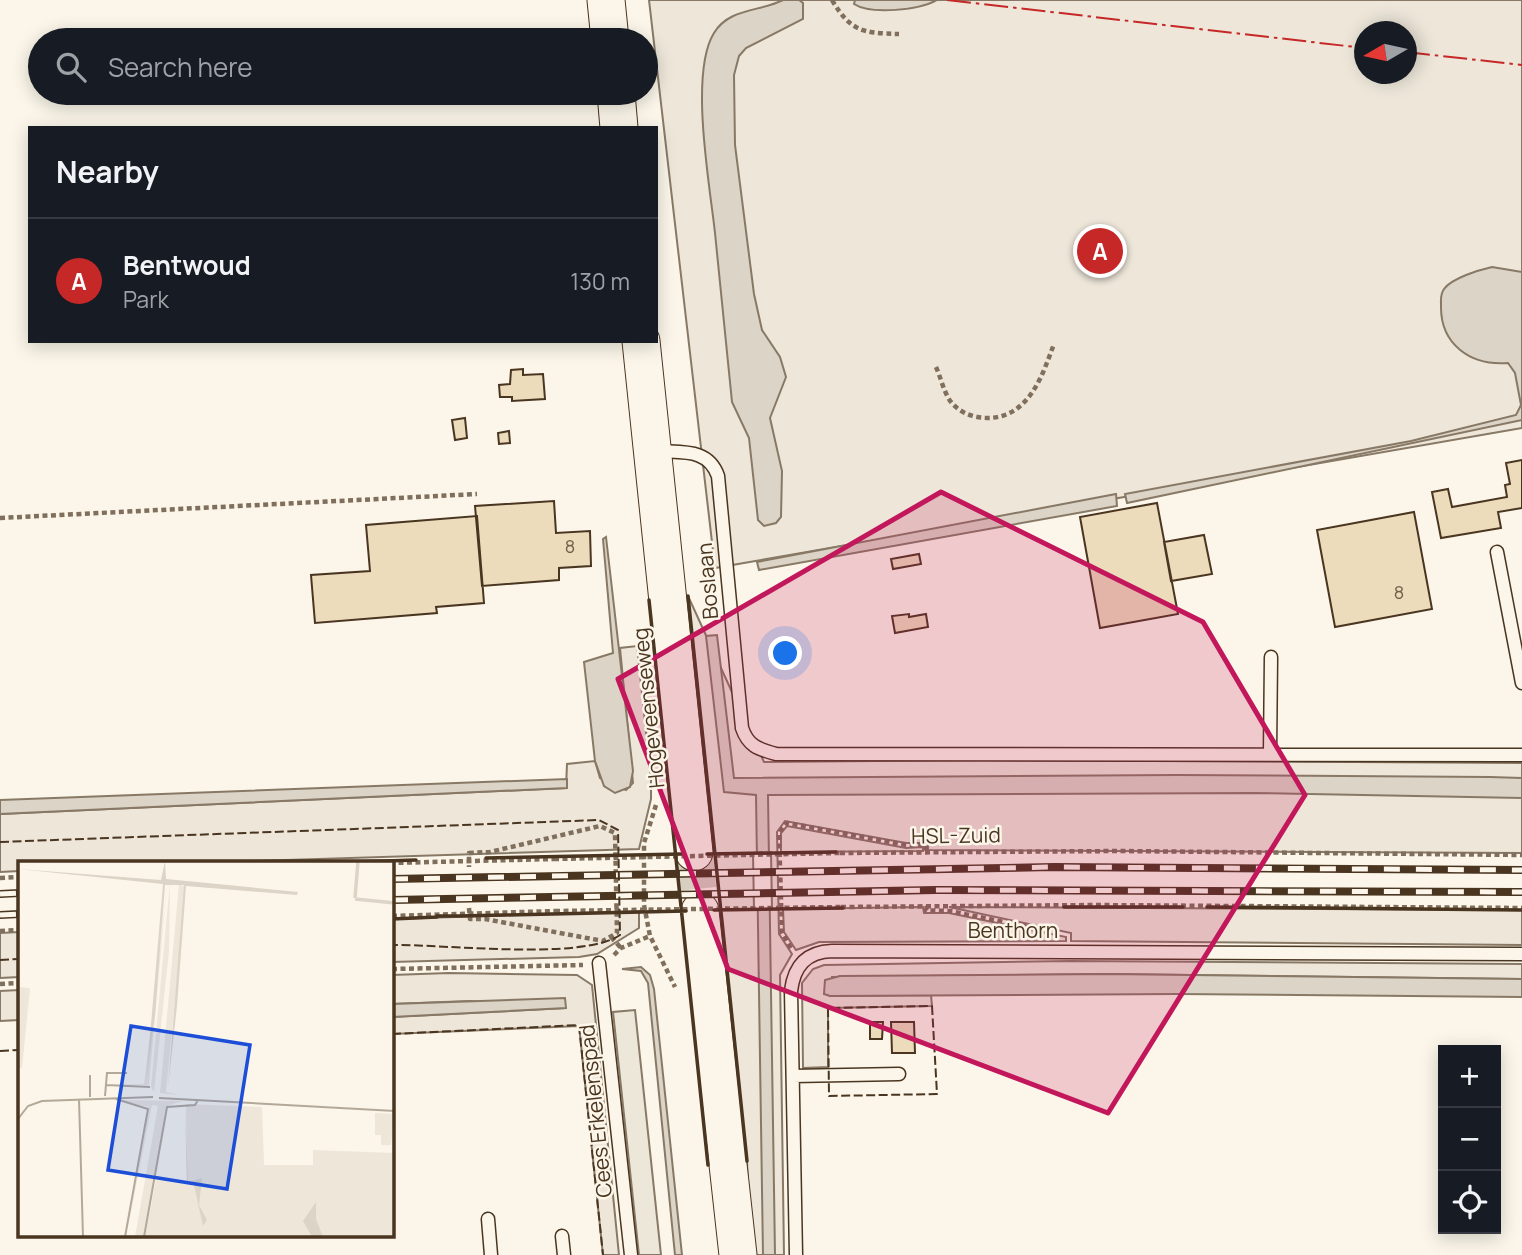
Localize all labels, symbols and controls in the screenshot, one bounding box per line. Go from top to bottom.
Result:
north arrow [1354,21,1417,84]
search box [28,28,658,105]
icon: search [52,48,90,86]
text: Search here [108,49,253,85]
text: Nearby [56,151,159,192]
pin: A [1077,225,1123,277]
text: Bentwoud [123,247,251,283]
text: A [71,265,87,297]
text: 130 m [570,265,630,297]
text: Park [123,283,169,315]
house number: 8 [565,534,575,558]
street label: Boslaan [690,542,724,621]
house number: 8 [1394,580,1404,604]
street label: Hogeveenseweg [626,626,670,790]
your location [768,636,802,670]
street label: HSL-Zuid [911,820,1001,850]
inset map [18,861,394,1238]
street label: Benthorn [968,916,1058,944]
street label: Cees Erkelenspad [572,1023,618,1199]
map controls [1438,1045,1501,1234]
button: + [1438,1045,1501,1108]
button: − [1438,1108,1501,1171]
button: locate [1438,1171,1501,1234]

